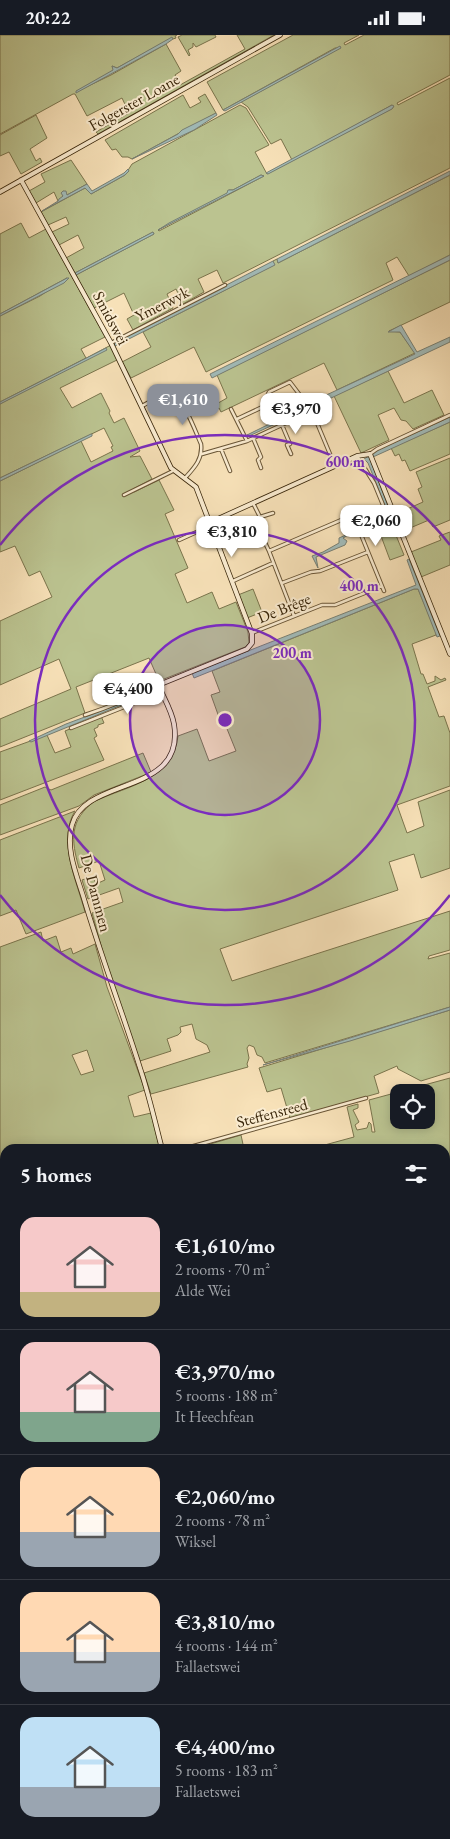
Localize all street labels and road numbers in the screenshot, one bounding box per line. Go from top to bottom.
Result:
street label: Folgerster Loane [85,68,183,136]
street label: Ymerwyk [131,281,193,327]
street label: Smidswei [88,288,134,349]
street label: De Brêge [254,588,314,628]
street label: De Dammen [76,852,117,935]
street label: Steffensreed [234,1093,311,1133]

